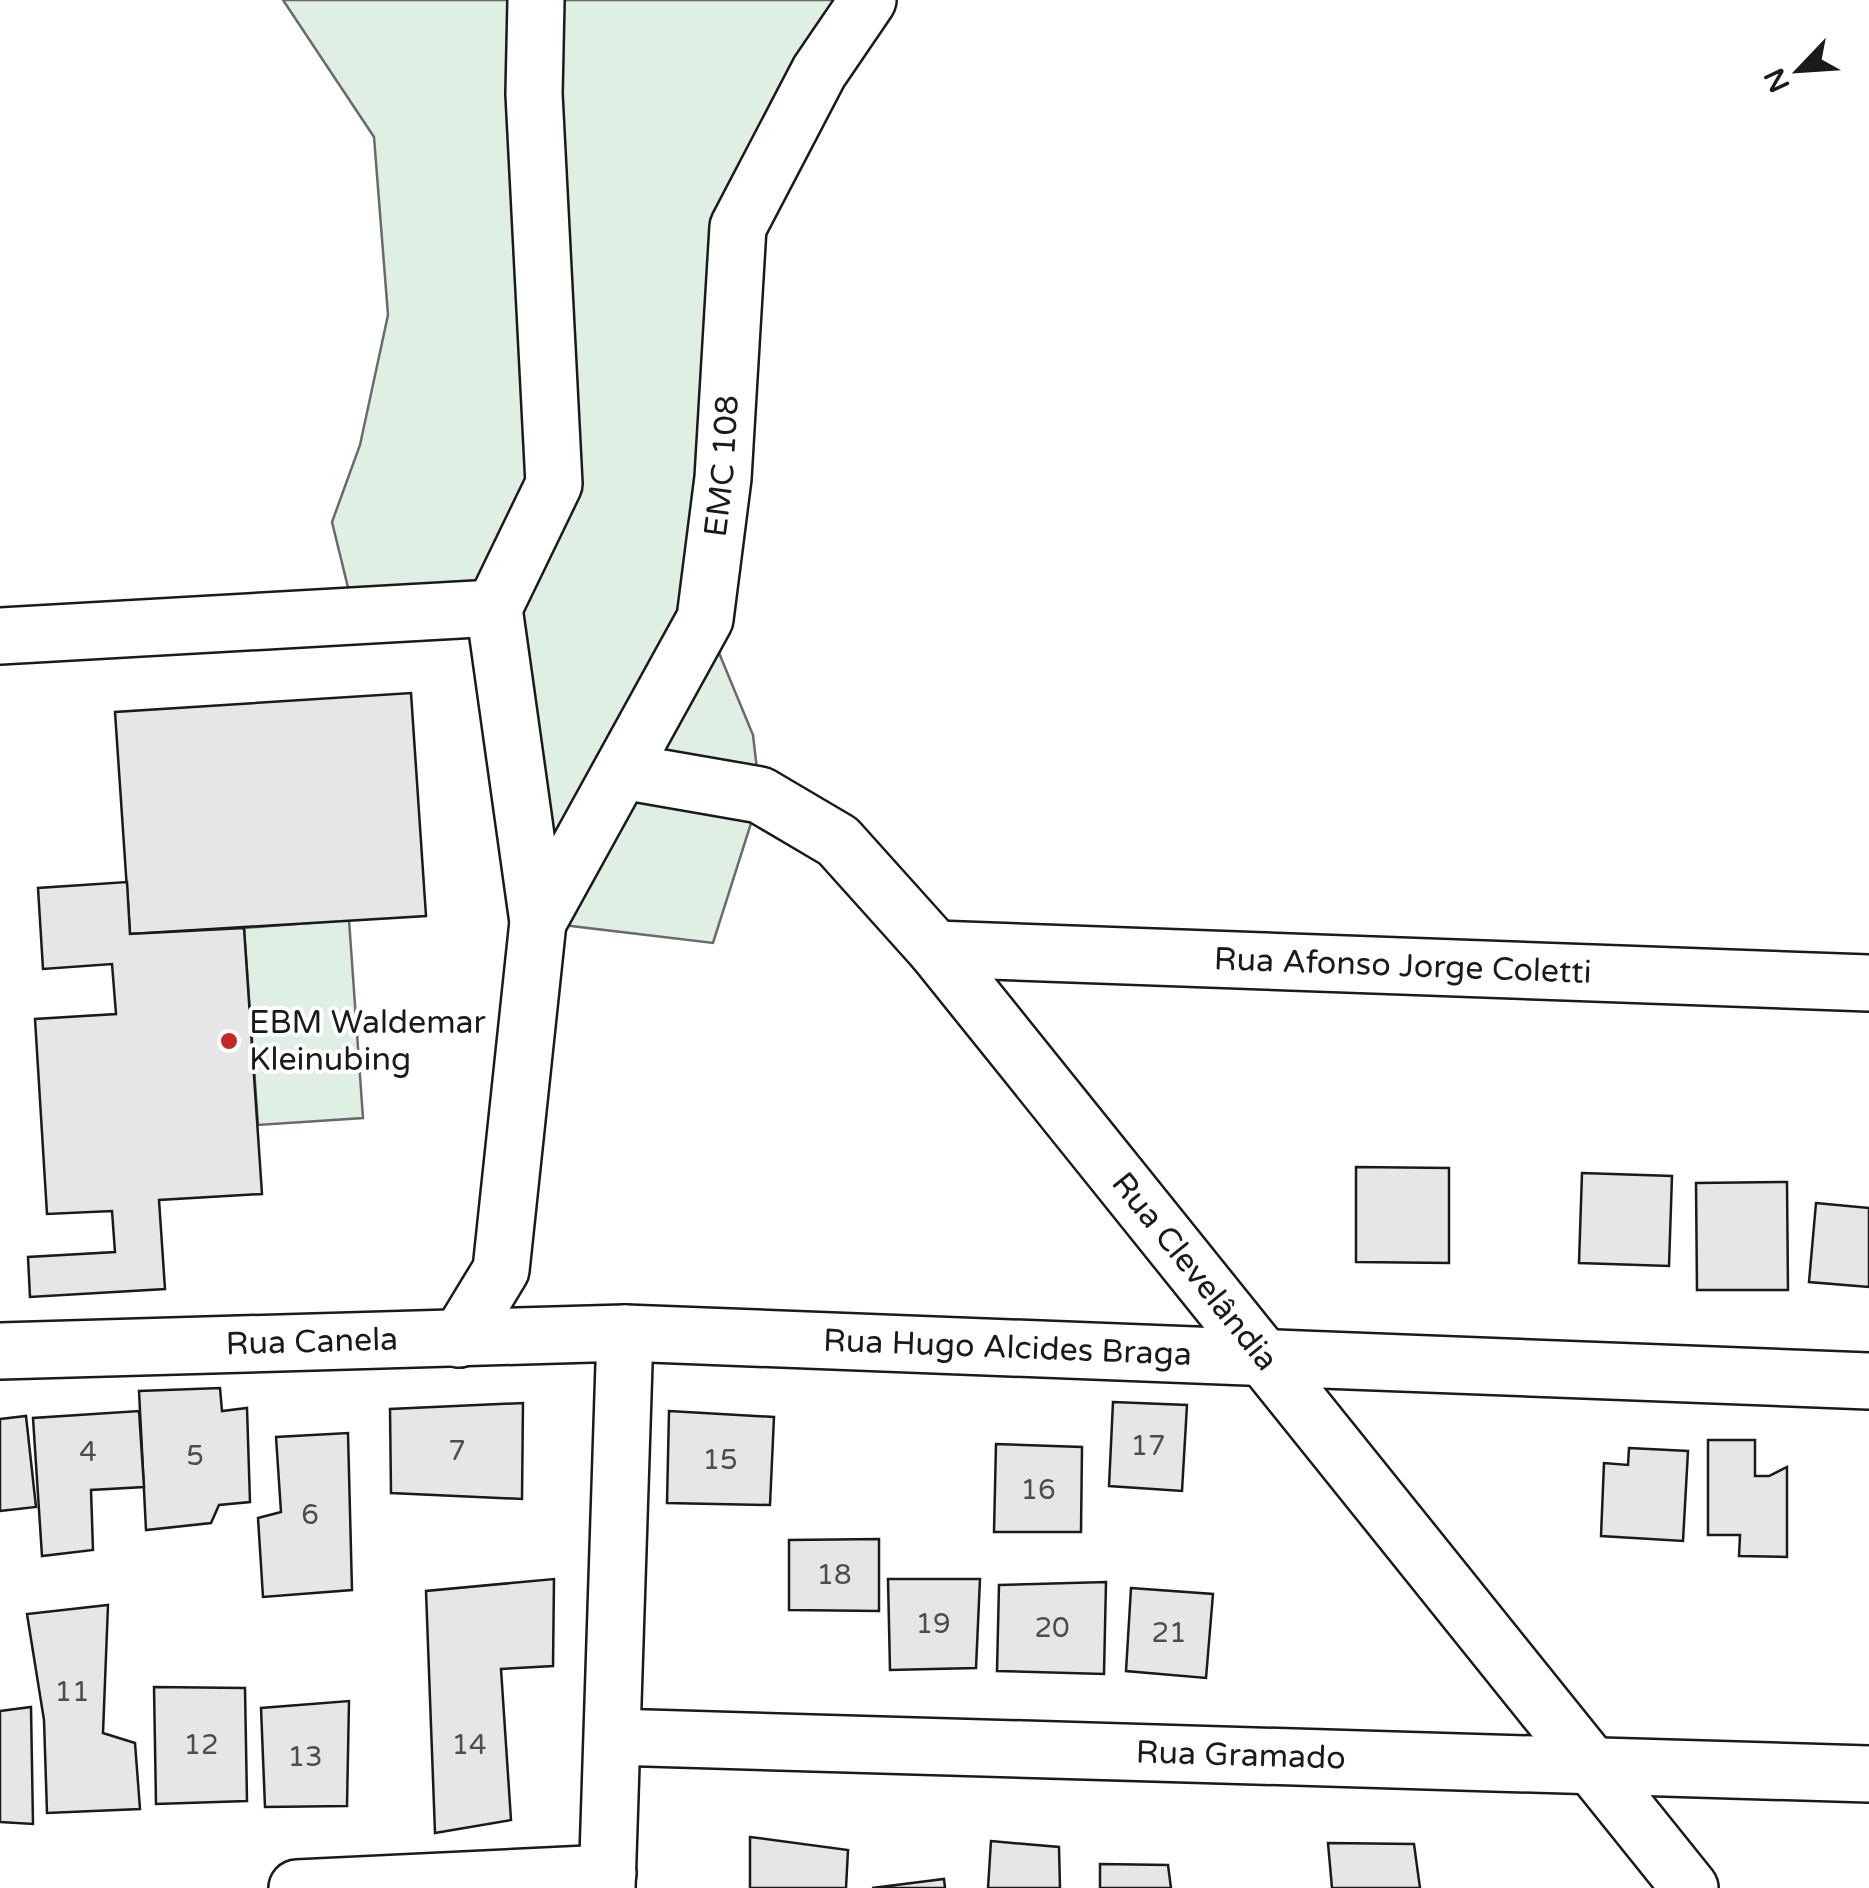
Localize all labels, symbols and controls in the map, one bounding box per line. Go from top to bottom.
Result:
north arrow [1749,20,1849,120]
text: N [1757,63,1797,98]
street label: EMC 108 [697,394,747,539]
street label: Rua Afonso Jorge Coletti [1213,940,1592,992]
place label: EBM Waldemar Kleinubing [249,1004,487,1079]
marker: EBM Waldemar Kleinubing [218,1030,240,1052]
street label: Rua Clevelândia [1104,1165,1286,1379]
street label: Rua Canela [225,1321,399,1363]
street label: Rua Hugo Alcides Braga [822,1322,1193,1374]
house number: 17 [1130,1429,1166,1463]
house number: 7 [448,1434,466,1468]
house number: 4 [79,1435,97,1469]
house number: 5 [186,1439,204,1473]
house number: 15 [702,1443,738,1477]
house number: 16 [1020,1473,1056,1507]
house number: 6 [301,1498,319,1532]
house number: 18 [816,1558,852,1592]
house number: 19 [915,1607,951,1641]
house number: 20 [1034,1611,1070,1645]
house number: 21 [1151,1616,1187,1650]
house number: 11 [54,1675,90,1709]
house number: 12 [183,1728,219,1762]
house number: 14 [451,1728,487,1762]
street label: Rua Gramado [1135,1733,1346,1778]
house number: 13 [287,1740,323,1774]

